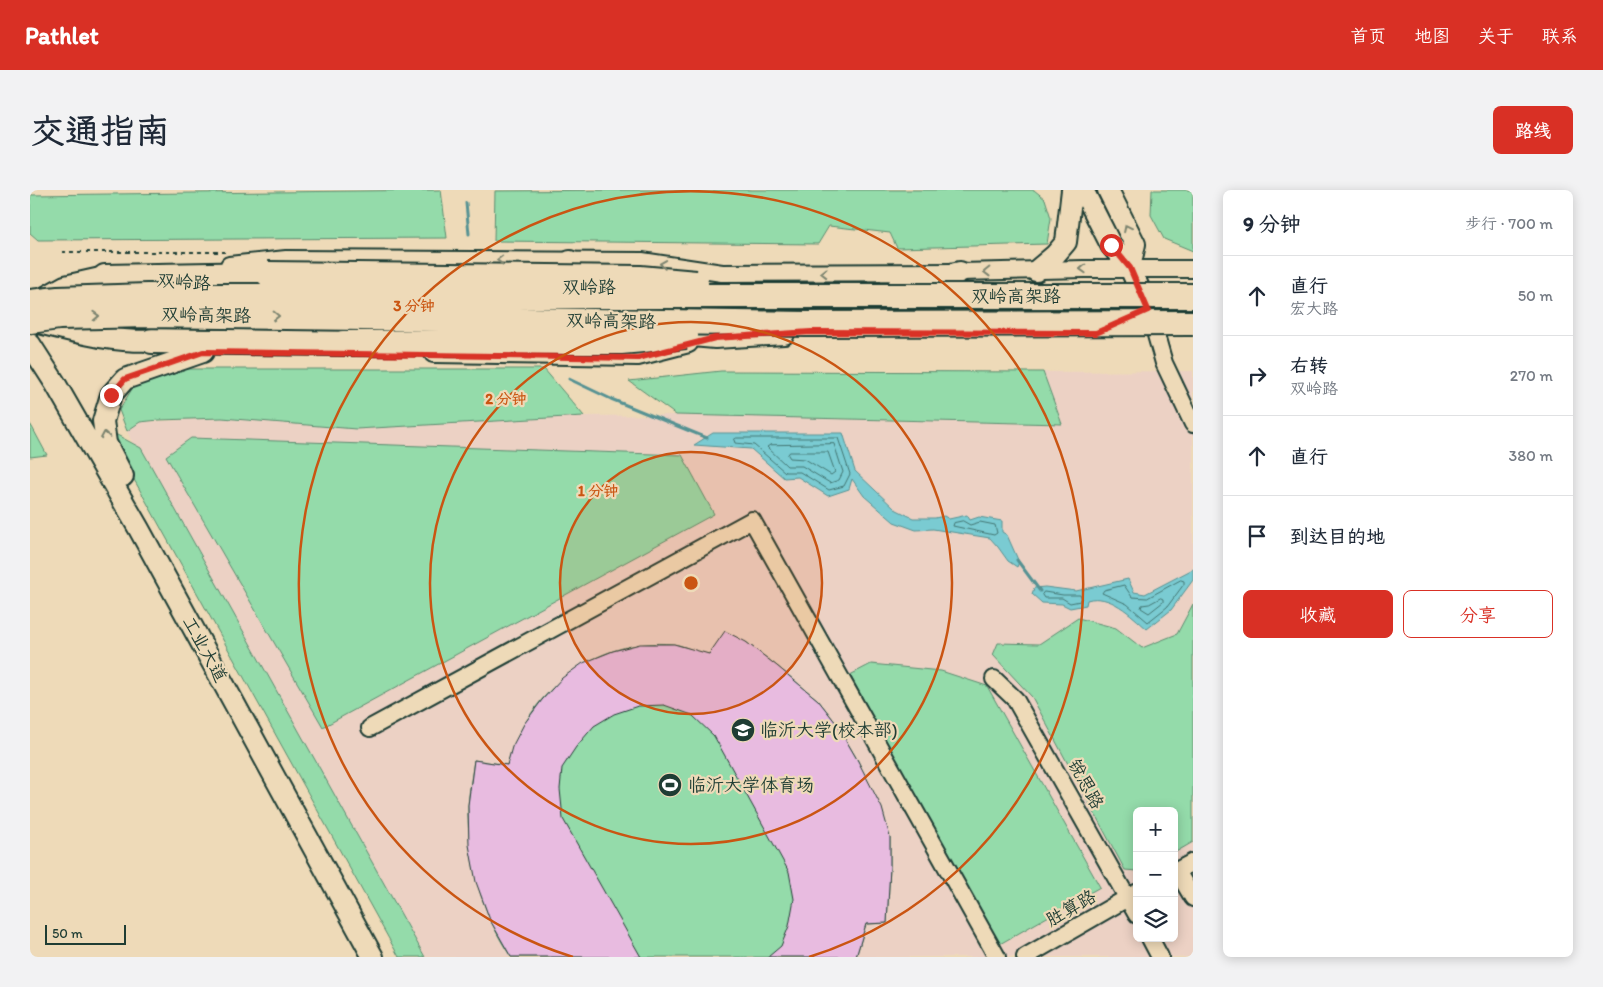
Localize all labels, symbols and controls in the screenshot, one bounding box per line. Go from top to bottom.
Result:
text: Pathlet [25,21,99,50]
text: 首页 [1350,25,1386,47]
text: 地图 [1414,25,1450,47]
text: 关于 [1478,25,1514,47]
text: 联系 [1542,25,1578,47]
button: 路线 [1493,106,1573,154]
text: 交通指南 [30,110,170,152]
text: 9 分钟 [1243,211,1301,236]
text: 步行 · 700 m [1465,214,1553,233]
one-way arrow [1123,224,1133,233]
route start [1100,234,1123,257]
one-way arrow [496,255,504,265]
one-way arrow [658,259,667,269]
one-way arrow [1079,264,1086,274]
one-way arrow [983,267,990,277]
one-way arrow [820,268,828,278]
street label: 双岭路 [156,269,212,295]
text: 直行 [1290,274,1328,297]
street label: 双岭路 [562,276,616,298]
icon: ahead [1243,282,1271,310]
street label: 双岭高架路 [971,285,1061,307]
text: 50 m [1518,286,1553,305]
text: 3 分钟 [393,297,435,315]
text: 宏大路 [1290,299,1338,318]
street label: 双岭高架路 [161,303,251,327]
street label: 双岭高架路 [566,309,656,333]
one-way arrow [92,311,100,321]
one-way arrow [272,311,280,322]
text: 右转 [1290,354,1328,377]
icon: right [1243,362,1271,390]
text: 270 m [1510,366,1553,385]
text: 双岭路 [1290,379,1338,398]
route end [100,384,123,407]
text: 2 分钟 [485,390,527,408]
one-way arrow [101,431,111,440]
icon: ahead [1243,442,1271,470]
text: 直行 [1290,445,1328,468]
text: 380 m [1509,446,1553,465]
text: 1 分钟 [578,482,618,500]
icon: arrive [1243,522,1271,550]
text: 到达目的地 [1290,525,1385,548]
centre of rings [682,574,700,592]
button: 收藏 [1243,590,1393,638]
button: 分享 [1403,590,1553,638]
street label: 工业大道 [178,612,232,686]
school or university icon: 临沂大学(校本部) [730,717,756,743]
place label: 临沂大学(校本部) [760,719,898,741]
street label: 锐思路 [1063,755,1109,813]
sports icon: 临沂大学体育场 [657,772,683,798]
place label: 临沂大学体育场 [688,774,814,796]
map controls [1133,807,1178,942]
button: + [1133,807,1178,852]
button: − [1133,852,1178,897]
street label: 胜算路 [1042,885,1100,931]
button: layers [1133,897,1178,942]
scale bar [45,922,126,945]
text: 50 m [52,925,83,942]

